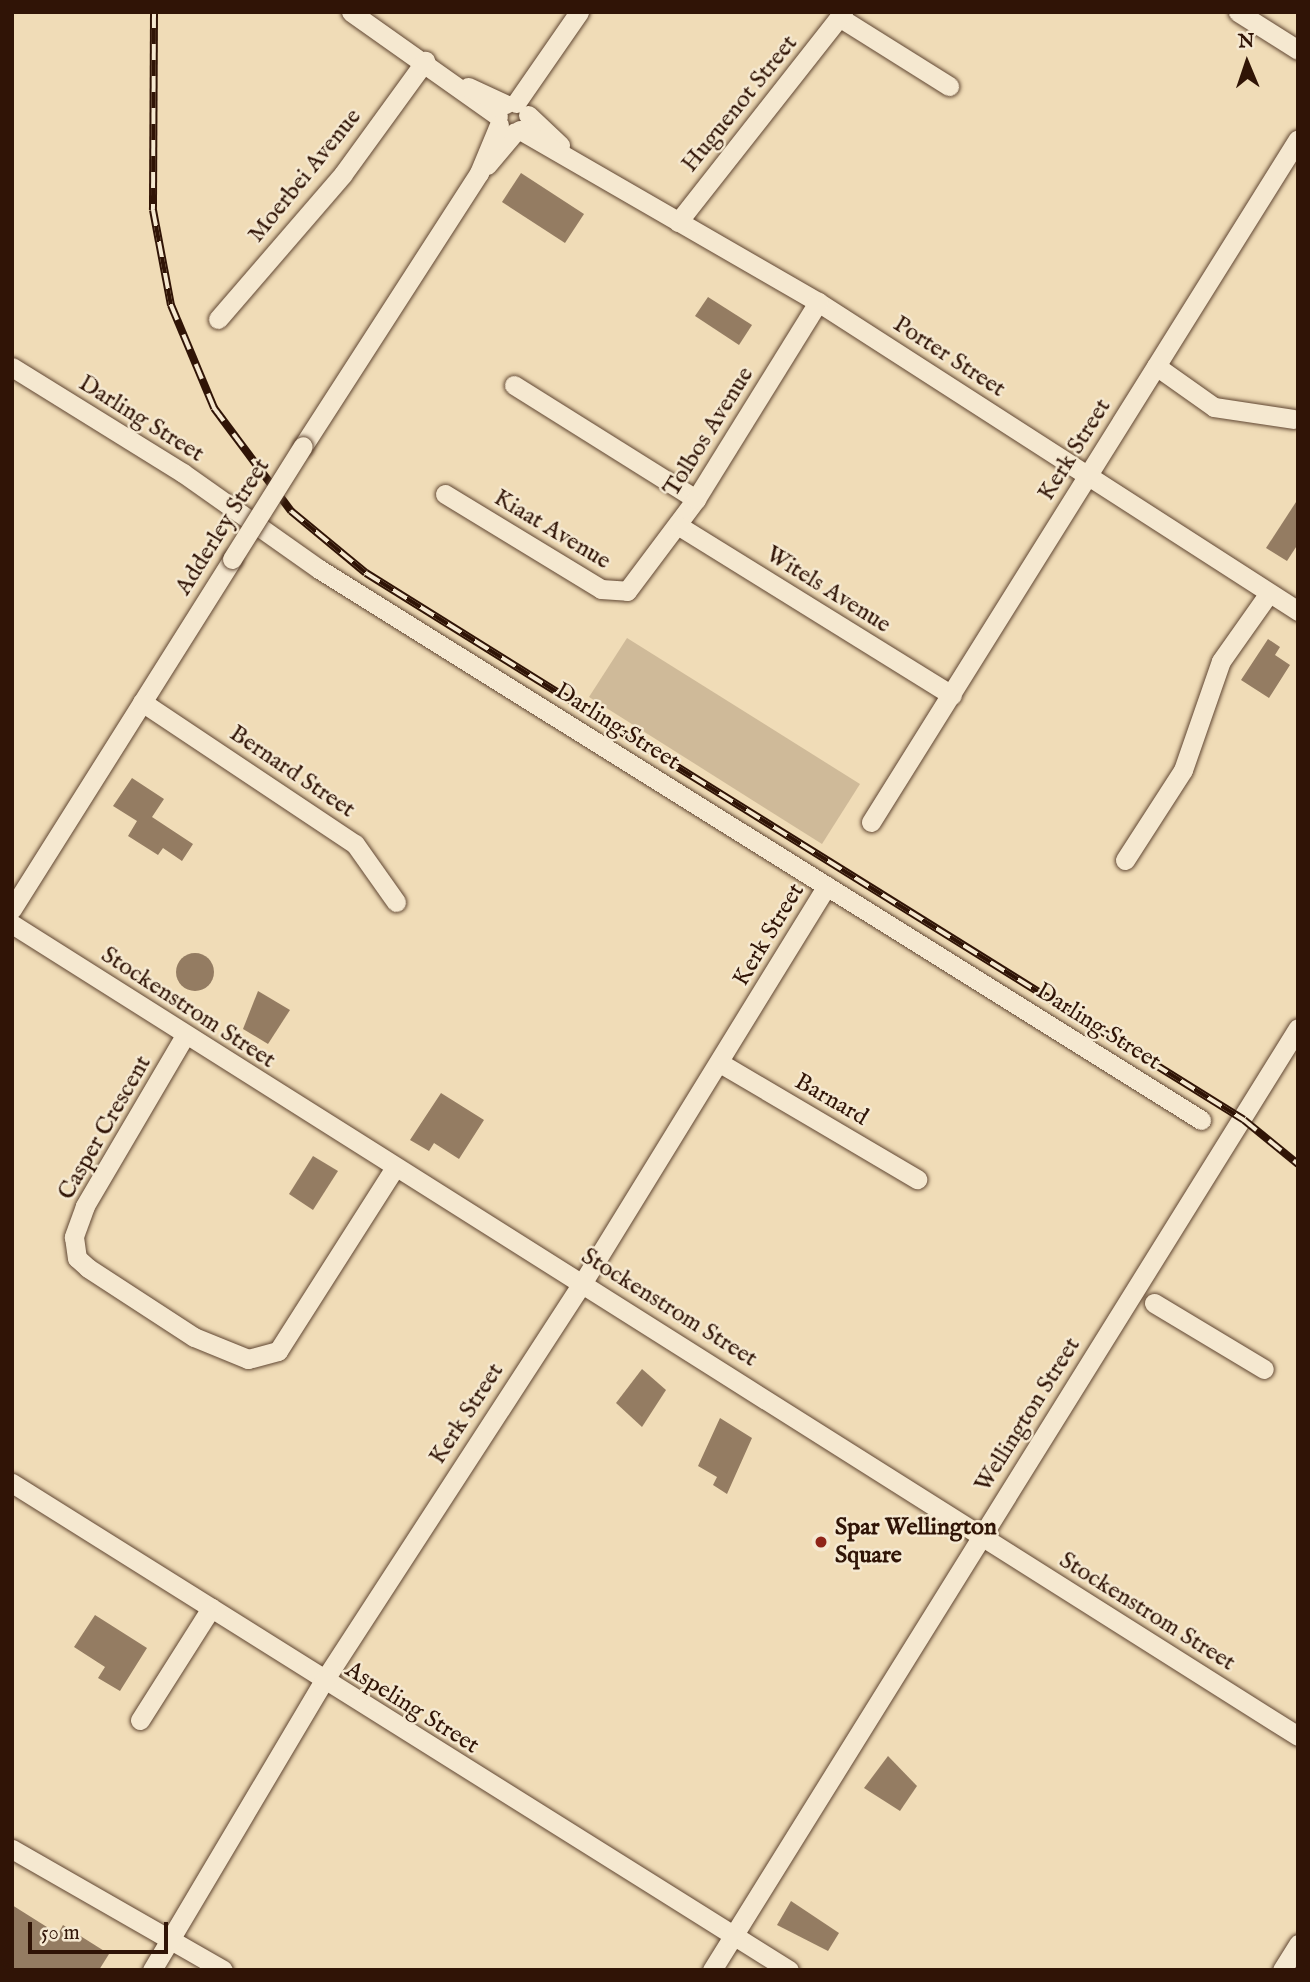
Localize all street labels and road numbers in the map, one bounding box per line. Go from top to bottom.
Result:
street label: Huguenot Street [676,30,804,178]
street label: Moerbei Avenue [242,103,368,249]
street label: Porter Street [887,310,1011,404]
street label: Tolbos Avenue [658,362,760,502]
street label: Darling Street [73,369,209,469]
street label: Kerk Street [1032,394,1118,506]
street label: Adderley Street [170,453,276,601]
street label: Kiaat Avenue [488,484,616,576]
street label: Witels Avenue [760,540,896,640]
street label: Darling Street [549,677,685,777]
street label: Bernard Street [224,719,360,825]
street label: Kerk Street [727,878,811,992]
street label: Stockenstrom Street [95,941,281,1075]
street label: Darling Street [1030,977,1166,1077]
street label: Casper Crescent [52,1051,158,1205]
street label: Barnard [789,1068,873,1132]
street label: Stockenstrom Street [576,1242,762,1374]
street label: Wellington Street [969,1332,1087,1498]
street label: Kerk Street [424,1358,510,1470]
street label: Stockenstrom Street [1054,1546,1240,1678]
street label: Aspeling Street [340,1655,484,1761]

